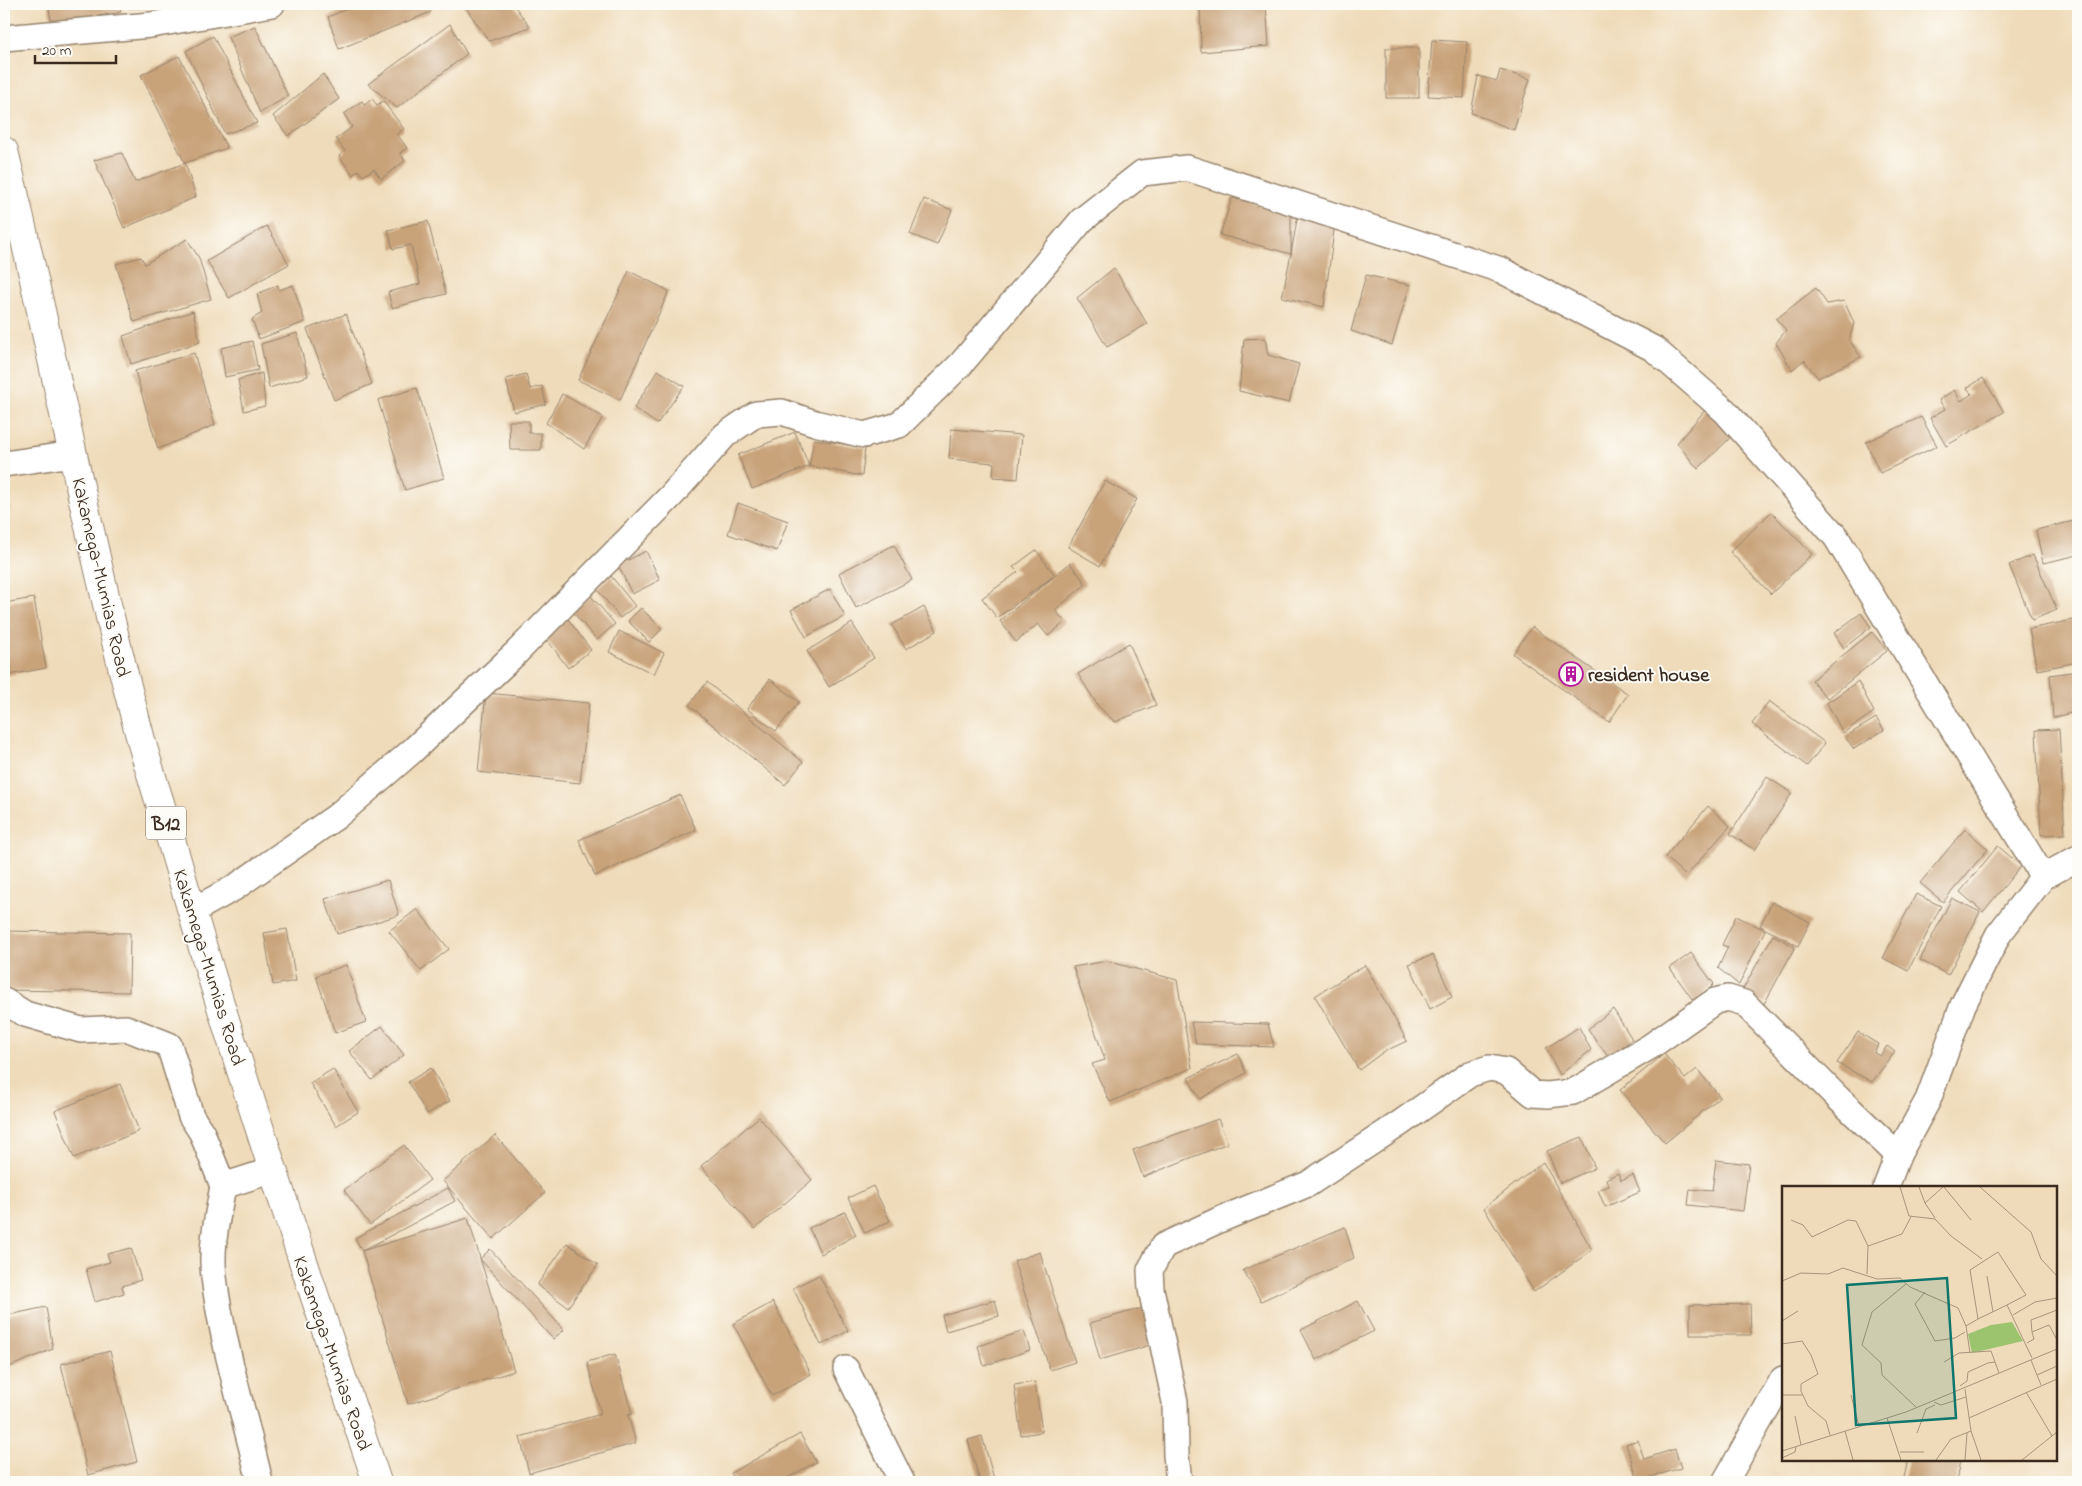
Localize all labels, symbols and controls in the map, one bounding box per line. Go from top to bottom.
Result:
scale bar [35,32,116,64]
text: 20 m [42,40,72,62]
street label: Kakamega-Mumias Road [62,475,137,680]
building icon: resident house [1558,661,1584,687]
place label: resident house [1588,662,1710,691]
road number: B12 [146,806,186,840]
street label: Kakamega-Mumias Road [163,866,251,1070]
inset map [1782,1186,2057,1461]
street label: Kakamega-Mumias Road [283,1253,378,1455]

